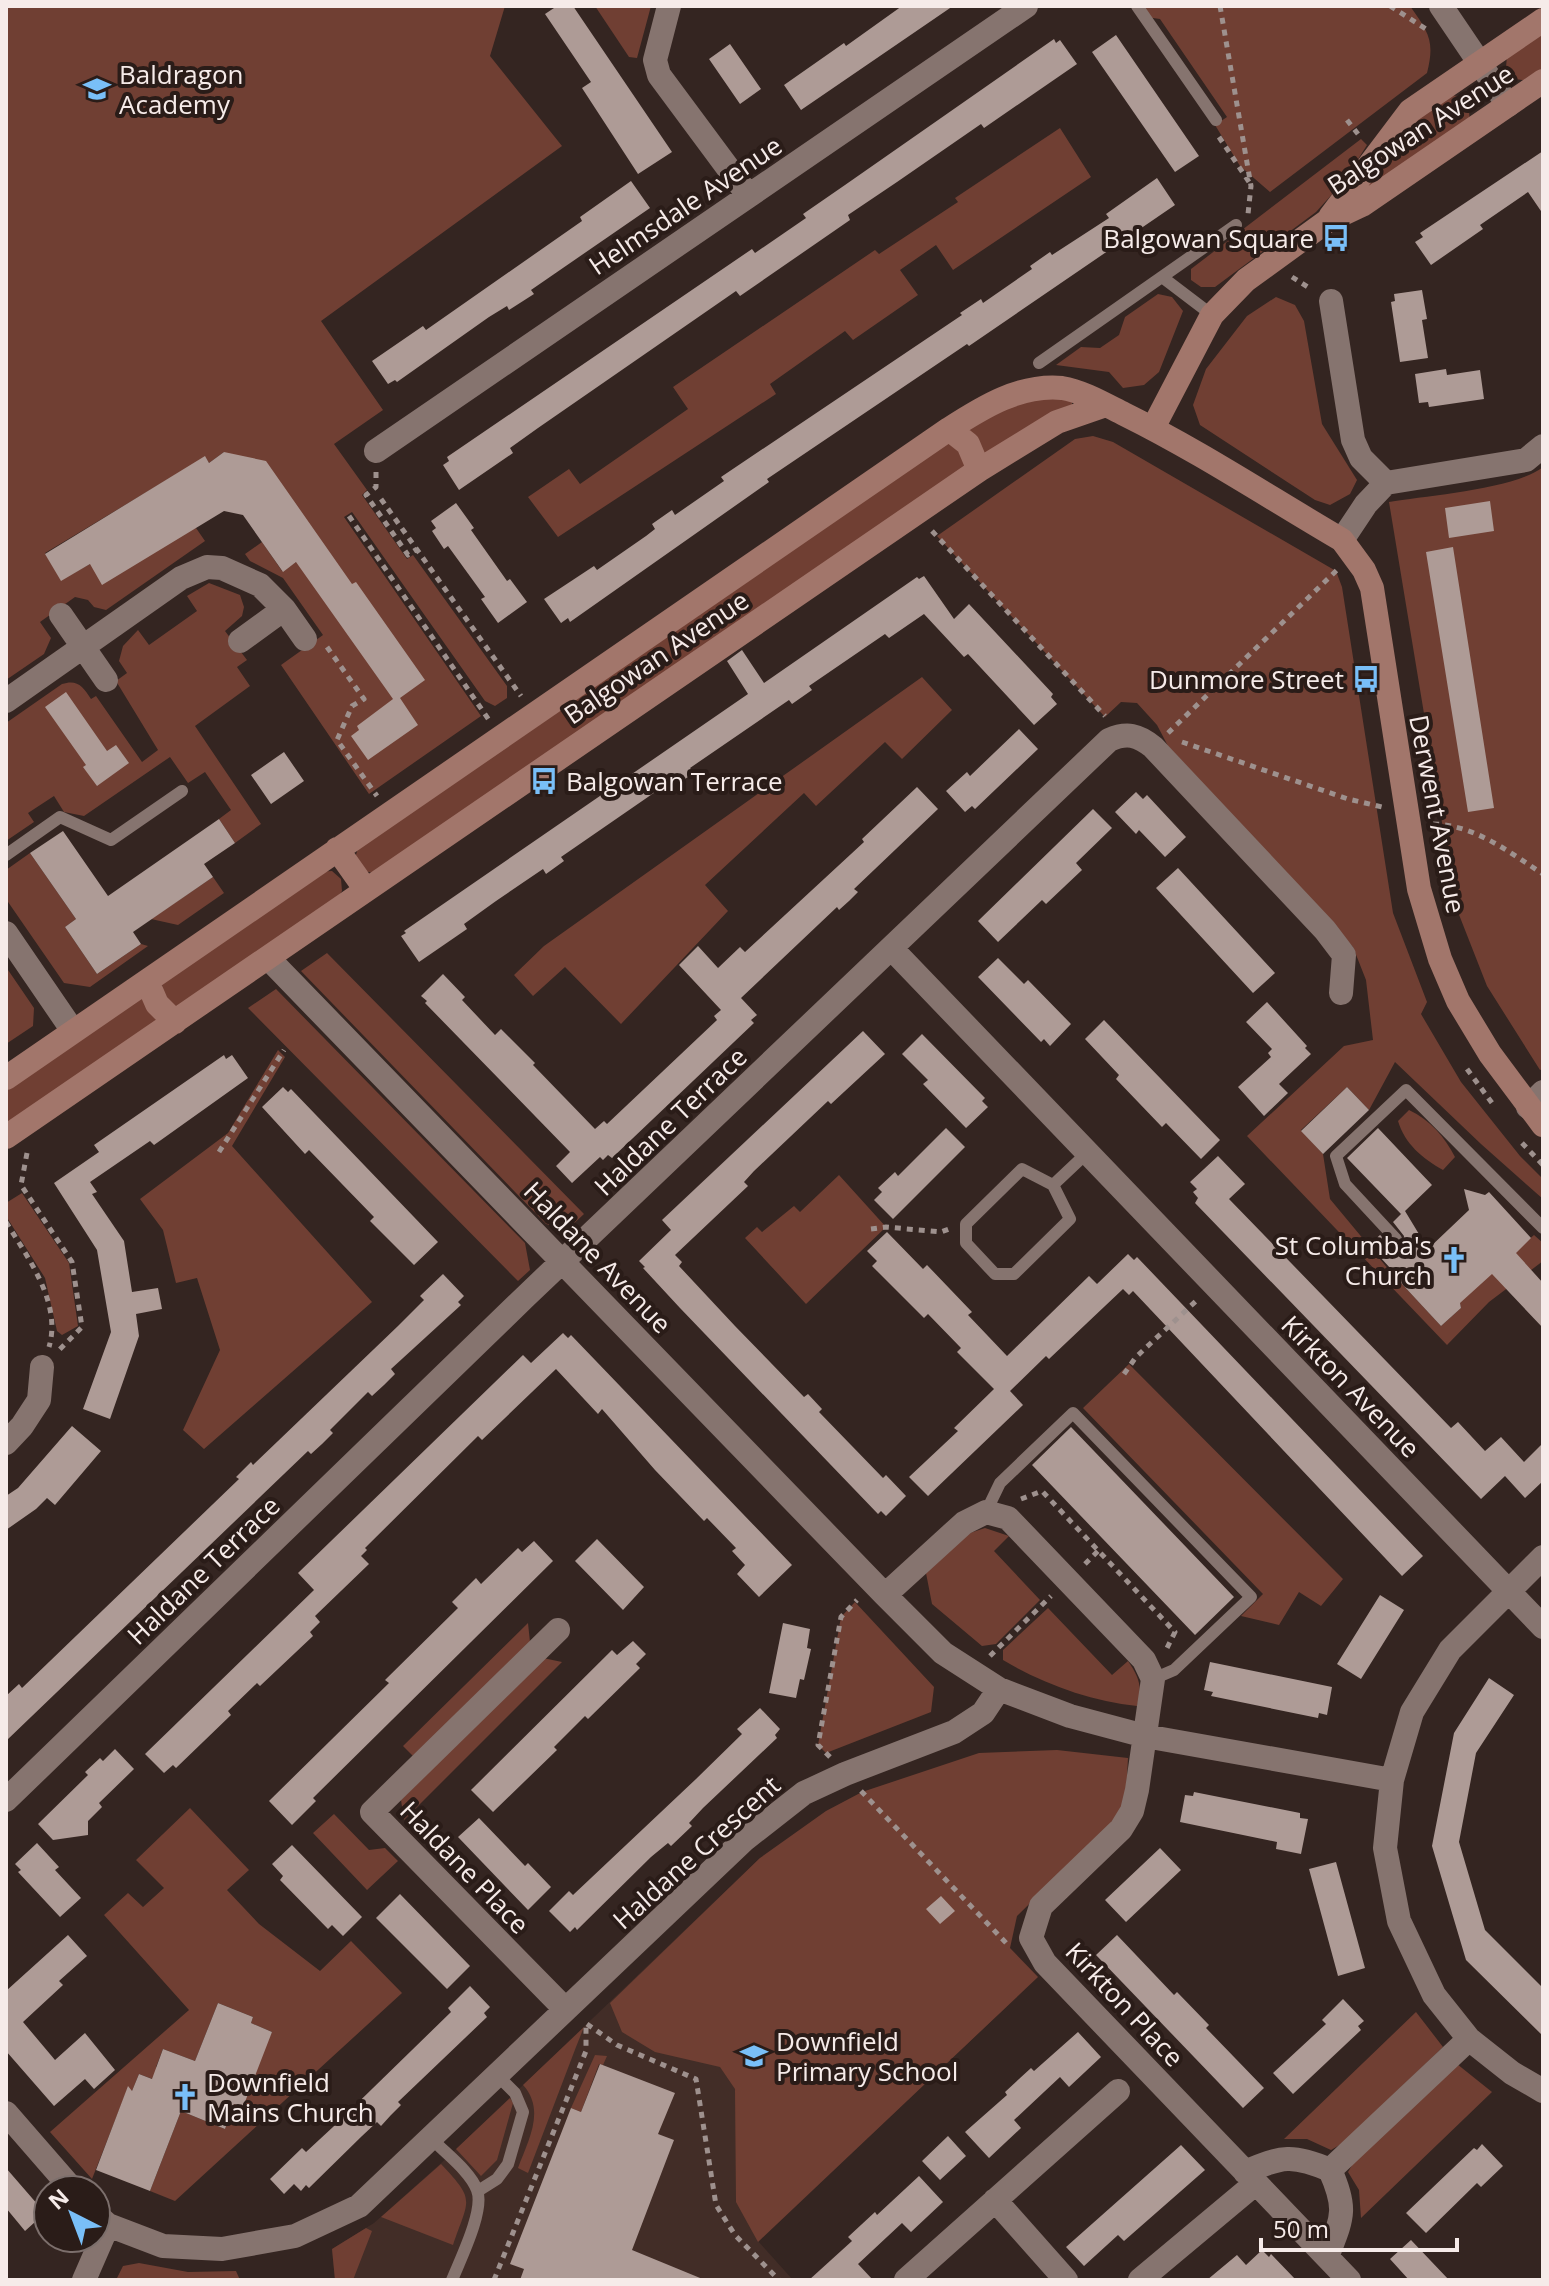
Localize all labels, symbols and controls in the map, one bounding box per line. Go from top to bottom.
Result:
street label: Balgowan Avenue [1320,55,1520,203]
place label: Baldragon Academy [119,56,244,122]
school or university icon: Baldragon Academy [82,74,112,104]
street label: Helmsdale Avenue [581,127,789,283]
place label: Balgowan Square [1103,220,1314,256]
bus stop icon: Balgowan Square [1321,223,1351,253]
street label: Balgowan Avenue [557,582,755,732]
place label: Dunmore Street [1149,661,1344,697]
bus stop icon: Dunmore Street [1351,664,1381,694]
street label: Derwent Avenue [1401,712,1475,916]
place label: Balgowan Terrace [566,763,783,799]
bus stop icon: Balgowan Terrace [529,766,559,796]
street label: Haldane Terrace [586,1039,754,1203]
street label: Haldane Avenue [516,1173,680,1341]
place label: St Columba's Church [1275,1227,1432,1293]
church icon: St Columba's Church [1439,1245,1469,1275]
street label: Kirkton Avenue [1274,1307,1428,1465]
street label: Haldane Terrace [119,1488,287,1652]
street label: Haldane Crescent [604,1767,788,1937]
street label: Haldane Place [392,1793,538,1941]
street label: Kirkton Place [1058,1934,1192,2074]
place label: Downfield Primary School [776,2023,958,2089]
school or university icon: Downfield Primary School [739,2041,769,2071]
place label: Downfield Mains Church [207,2064,374,2130]
church icon: Downfield Mains Church [170,2082,200,2112]
north arrow [32,2174,112,2254]
text: N [41,2181,75,2216]
scale bar [1261,2202,1457,2252]
text: 50 m [1273,2212,1329,2245]

